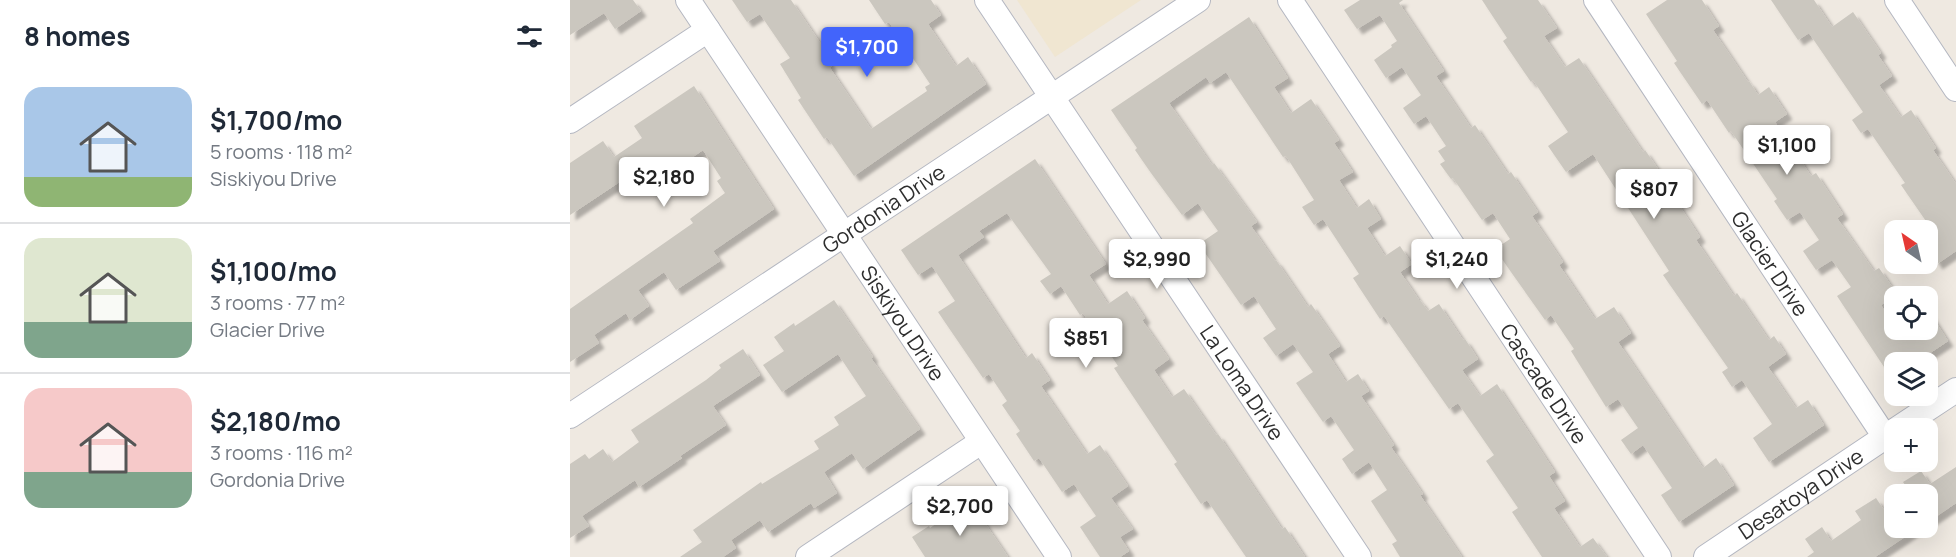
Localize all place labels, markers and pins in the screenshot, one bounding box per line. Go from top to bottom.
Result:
pin: $1,700 [818,27,916,78]
pin: $1,100 [1738,125,1836,176]
pin: $2,180 [615,157,713,208]
pin: $807 [1618,169,1690,220]
pin: $2,990 [1108,239,1206,290]
pin: $1,240 [1408,239,1506,290]
pin: $851 [1050,318,1122,369]
pin: $2,700 [911,486,1009,537]

